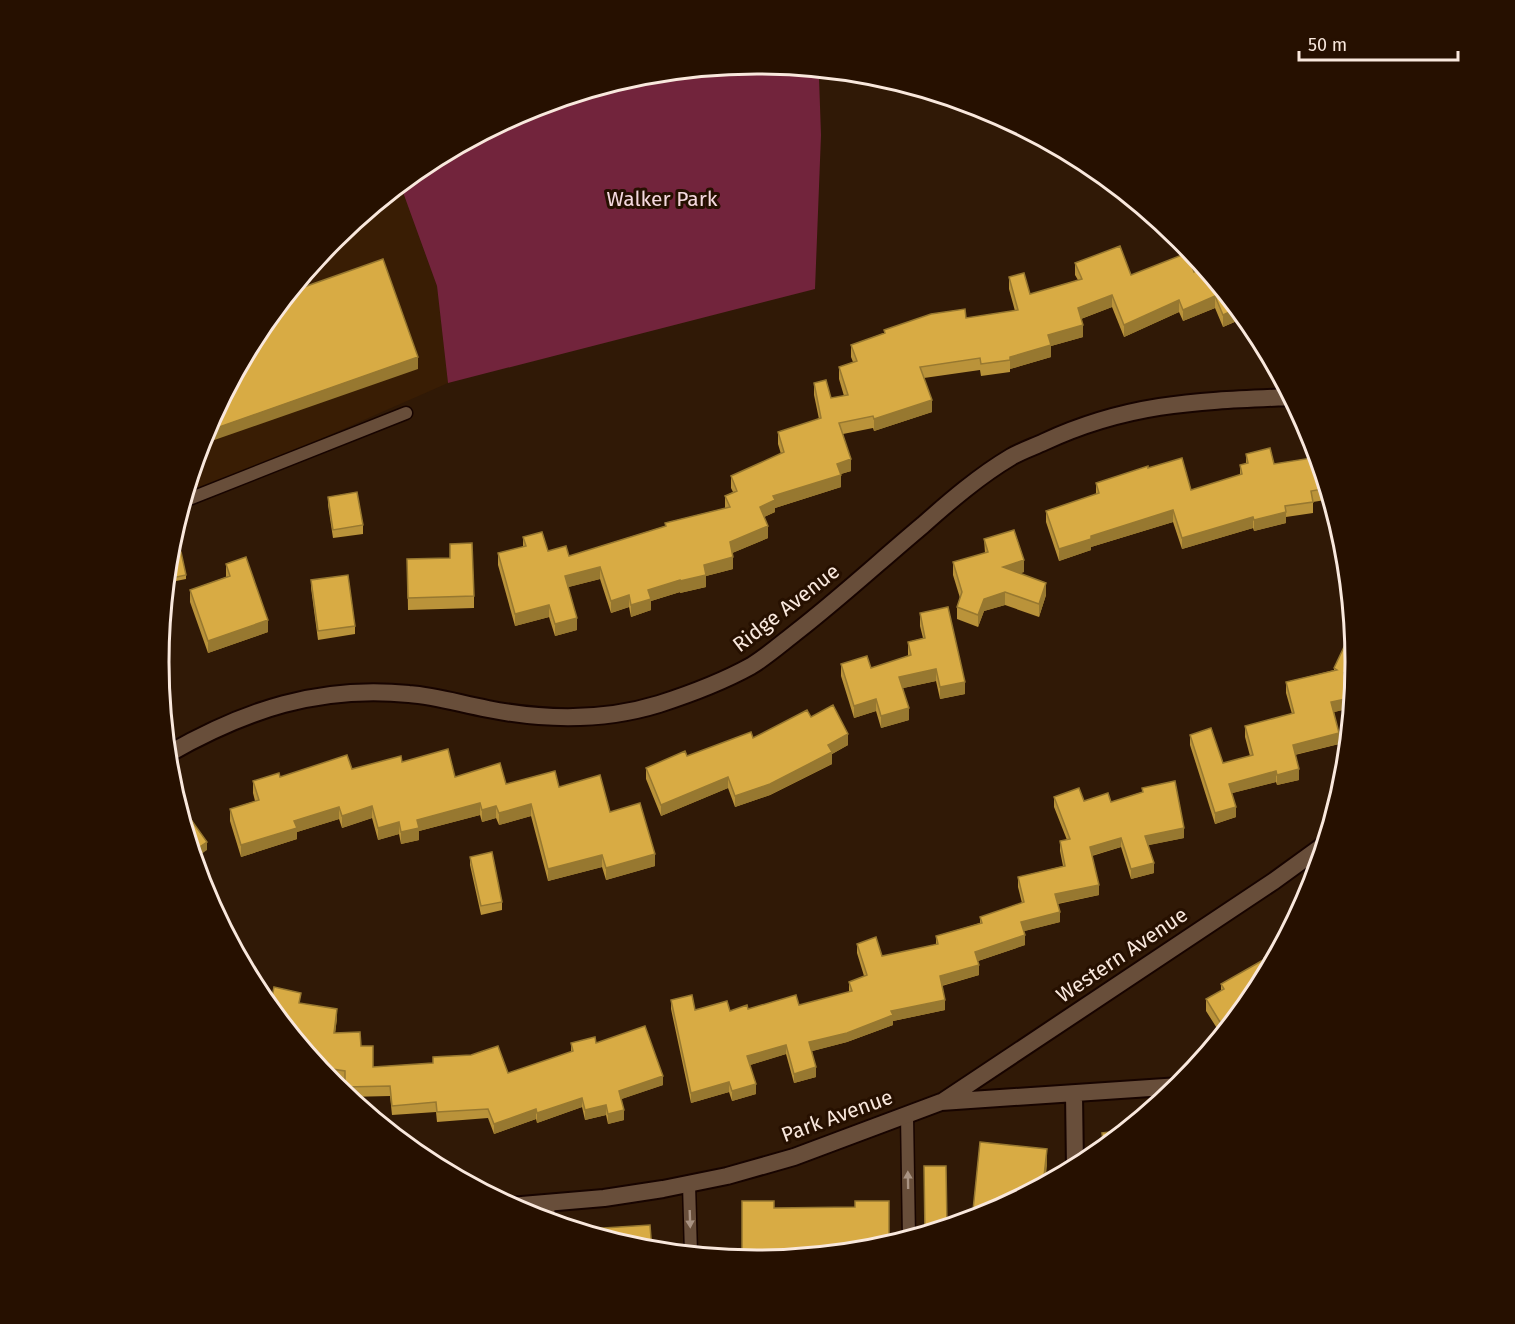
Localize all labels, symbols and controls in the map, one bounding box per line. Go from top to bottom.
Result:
scale bar [1299,24,1458,62]
text: 50 m [1308,34,1347,56]
park label: Walker Park [606,186,718,212]
street label: Ridge Avenue [727,558,845,658]
street label: Western Avenue [1051,902,1193,1008]
street label: Park Avenue [778,1084,896,1148]
one-way arrow [903,1171,913,1190]
one-way arrow [685,1210,695,1229]

